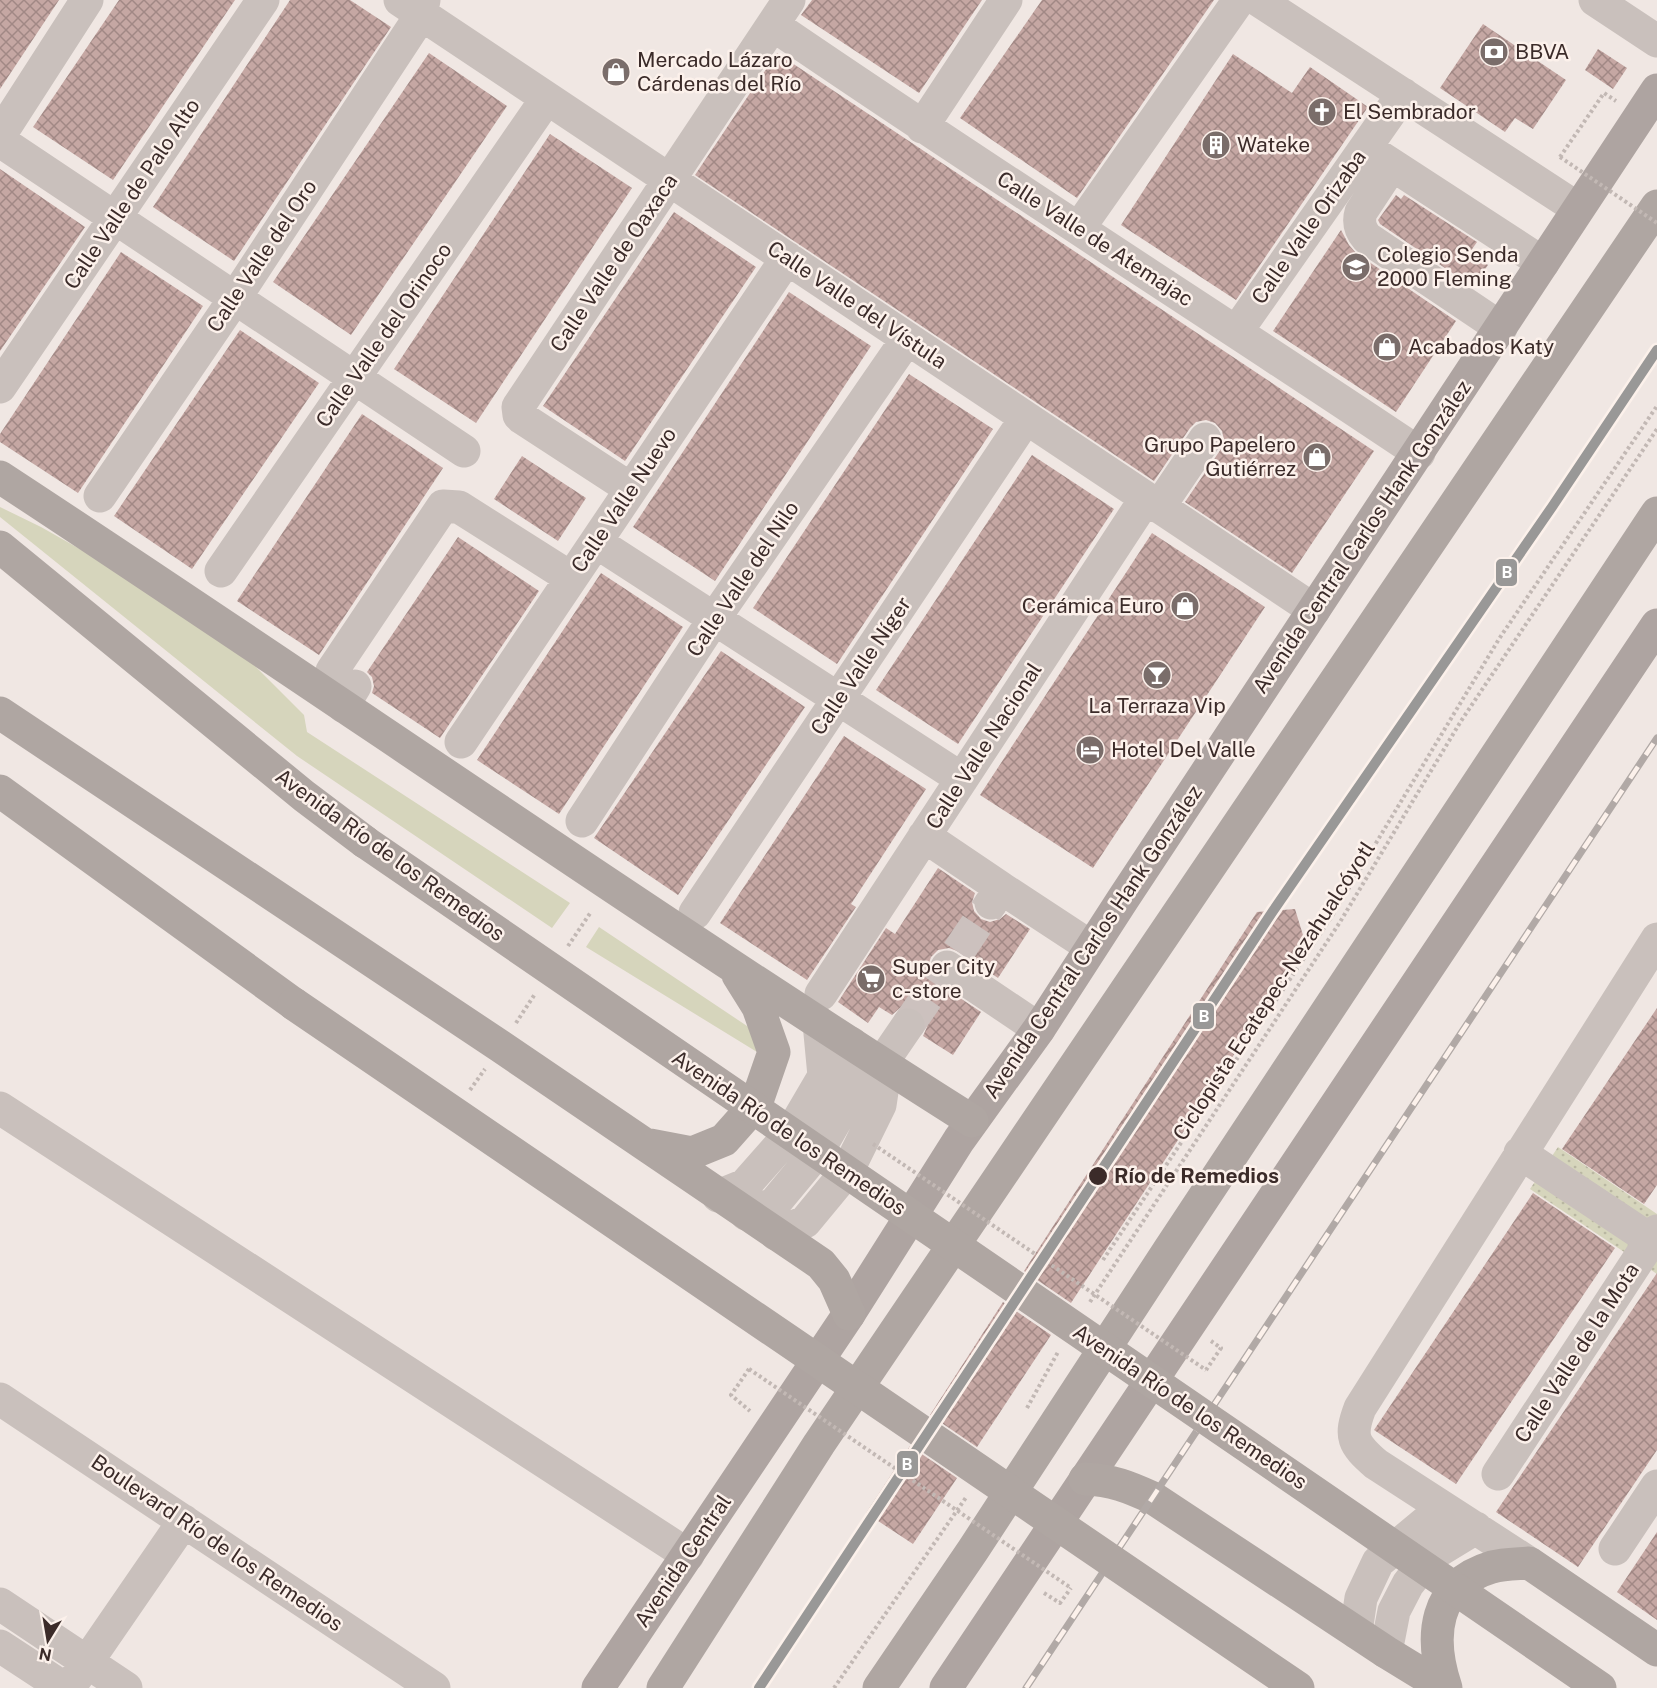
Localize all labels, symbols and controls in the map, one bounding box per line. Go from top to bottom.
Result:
bank icon: BBVA [1478,36,1510,68]
place label: BBVA [1515,39,1570,64]
place label: Mercado Lázaro Cárdenas del Río [637,47,801,96]
shop icon: Mercado Lázaro Cárdenas del Río [600,56,632,88]
street label: Calle Valle de Palo Alto [58,94,205,294]
church icon: El Sembrador [1306,96,1338,128]
place label: El Sembrador [1343,99,1476,124]
building icon: Wateke [1200,129,1232,161]
place label: Wateke [1237,132,1310,157]
street label: Calle Valle Orizaba [1246,145,1371,309]
street label: Calle Valle de Atemajac [993,166,1198,311]
street label: Calle Valle de Oaxaca [545,169,682,357]
street label: Calle Valle del Oro [201,175,322,337]
street label: Calle Valle del Vístula [763,235,952,374]
street label: Calle Valle del Orinoco [310,238,457,432]
place label: Colegio Senda 2000 Fleming [1377,242,1518,291]
school or university icon: Colegio Senda 2000 Fleming [1340,251,1372,283]
shop icon: Acabados Katy [1371,331,1403,363]
place label: Acabados Katy [1408,334,1554,359]
street label: Avenida Central Carlos Hank González [1247,375,1476,698]
street label: Calle Valle Nuevo [566,422,681,577]
place label: Grupo Papelero Gutiérrez [1144,432,1296,481]
shop icon: Grupo Papelero Gutiérrez [1301,441,1333,473]
street label: Calle Valle del Nilo [681,496,804,661]
line badge: B [1495,558,1518,587]
text: B [1502,563,1513,582]
shop icon: Cerámica Euro [1169,590,1201,622]
street label: Calle Valle Níger [805,592,916,740]
place label: Cerámica Euro [1022,593,1164,618]
street label: Calle Valle Nacional [920,658,1047,834]
bar icon: La Terraza Vip [1141,659,1173,691]
place label: La Terraza Vip [1088,693,1226,718]
hotel icon: Hotel Del Valle [1074,734,1106,766]
place label: Hotel Del Valle [1111,737,1256,762]
street label: Avenida Río de los Remedios [271,763,510,946]
street label: Avenida Central Carlos Hank González [978,780,1207,1103]
street label: Ciclopista Ecatepec-Nezahualcóyotl [1167,837,1380,1145]
place label: Super City c-store [892,954,995,1003]
supermarket icon: Super City c-store [855,963,887,995]
line badge: B [1192,1002,1215,1030]
text: B [1199,1007,1210,1026]
street label: Avenida Río de los Remedios [667,1045,911,1220]
place label: Río de Remedios [1114,1163,1279,1188]
marker: Río de Remedios [1087,1165,1109,1187]
street label: Calle Valle de la Mota [1509,1258,1644,1447]
street label: Avenida Río de los Remedios [1068,1319,1312,1494]
street label: Boulevard Río de los Remedios [87,1449,348,1636]
line badge: B [896,1450,919,1478]
text: B [902,1455,913,1474]
street label: Avenida Central [629,1490,736,1632]
north arrow [18,1610,78,1670]
text: N [37,1644,53,1665]

